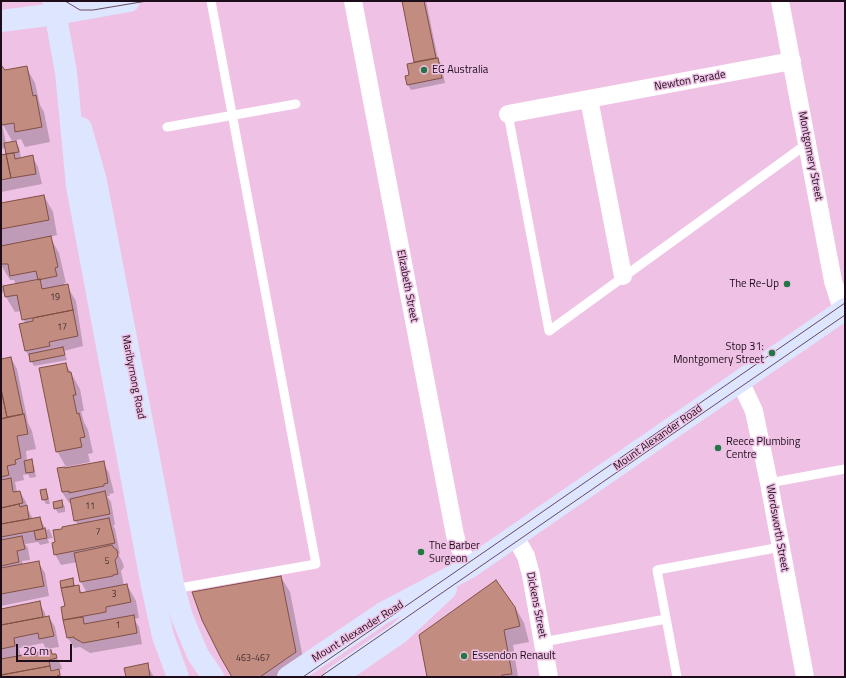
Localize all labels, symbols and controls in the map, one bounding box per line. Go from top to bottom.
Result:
place label: EG Australia [432,63,488,77]
marker: EG Australia [419,65,429,75]
street label: Newton Parade [653,68,727,94]
street label: Montgomery Street [795,110,825,202]
street label: Elizabeth Street [394,249,420,323]
place label: The Re-Up [729,277,779,291]
marker: The Re-Up [782,279,792,289]
house number: 19 [50,293,60,303]
house number: 17 [57,323,67,333]
street label: Maribyrnong Road [118,334,148,420]
place label: Stop 31: Montgomery Street [673,340,764,366]
marker: Stop 31: Montgomery Street [767,348,777,358]
street label: Mount Alexander Road [611,402,705,474]
place label: Reece Plumbing Centre [726,435,800,461]
marker: Reece Plumbing Centre [713,443,723,453]
street label: Wordsworth Street [763,483,791,573]
house number: 11 [85,502,95,512]
house number: 7 [95,528,101,538]
place label: The Barber Surgeon [429,539,480,565]
marker: The Barber Surgeon [416,547,426,557]
house number: 5 [104,557,110,567]
street label: Dickens Street [523,571,549,639]
house number: 3 [111,590,117,600]
street label: Mount Alexander Road [310,598,406,666]
house number: 1 [115,621,121,631]
scale bar [18,636,74,662]
text: 20 m [23,641,49,660]
place label: Essendon Renault [472,649,556,663]
marker: Essendon Renault [459,651,469,661]
house number: 463-467 [236,654,270,664]

